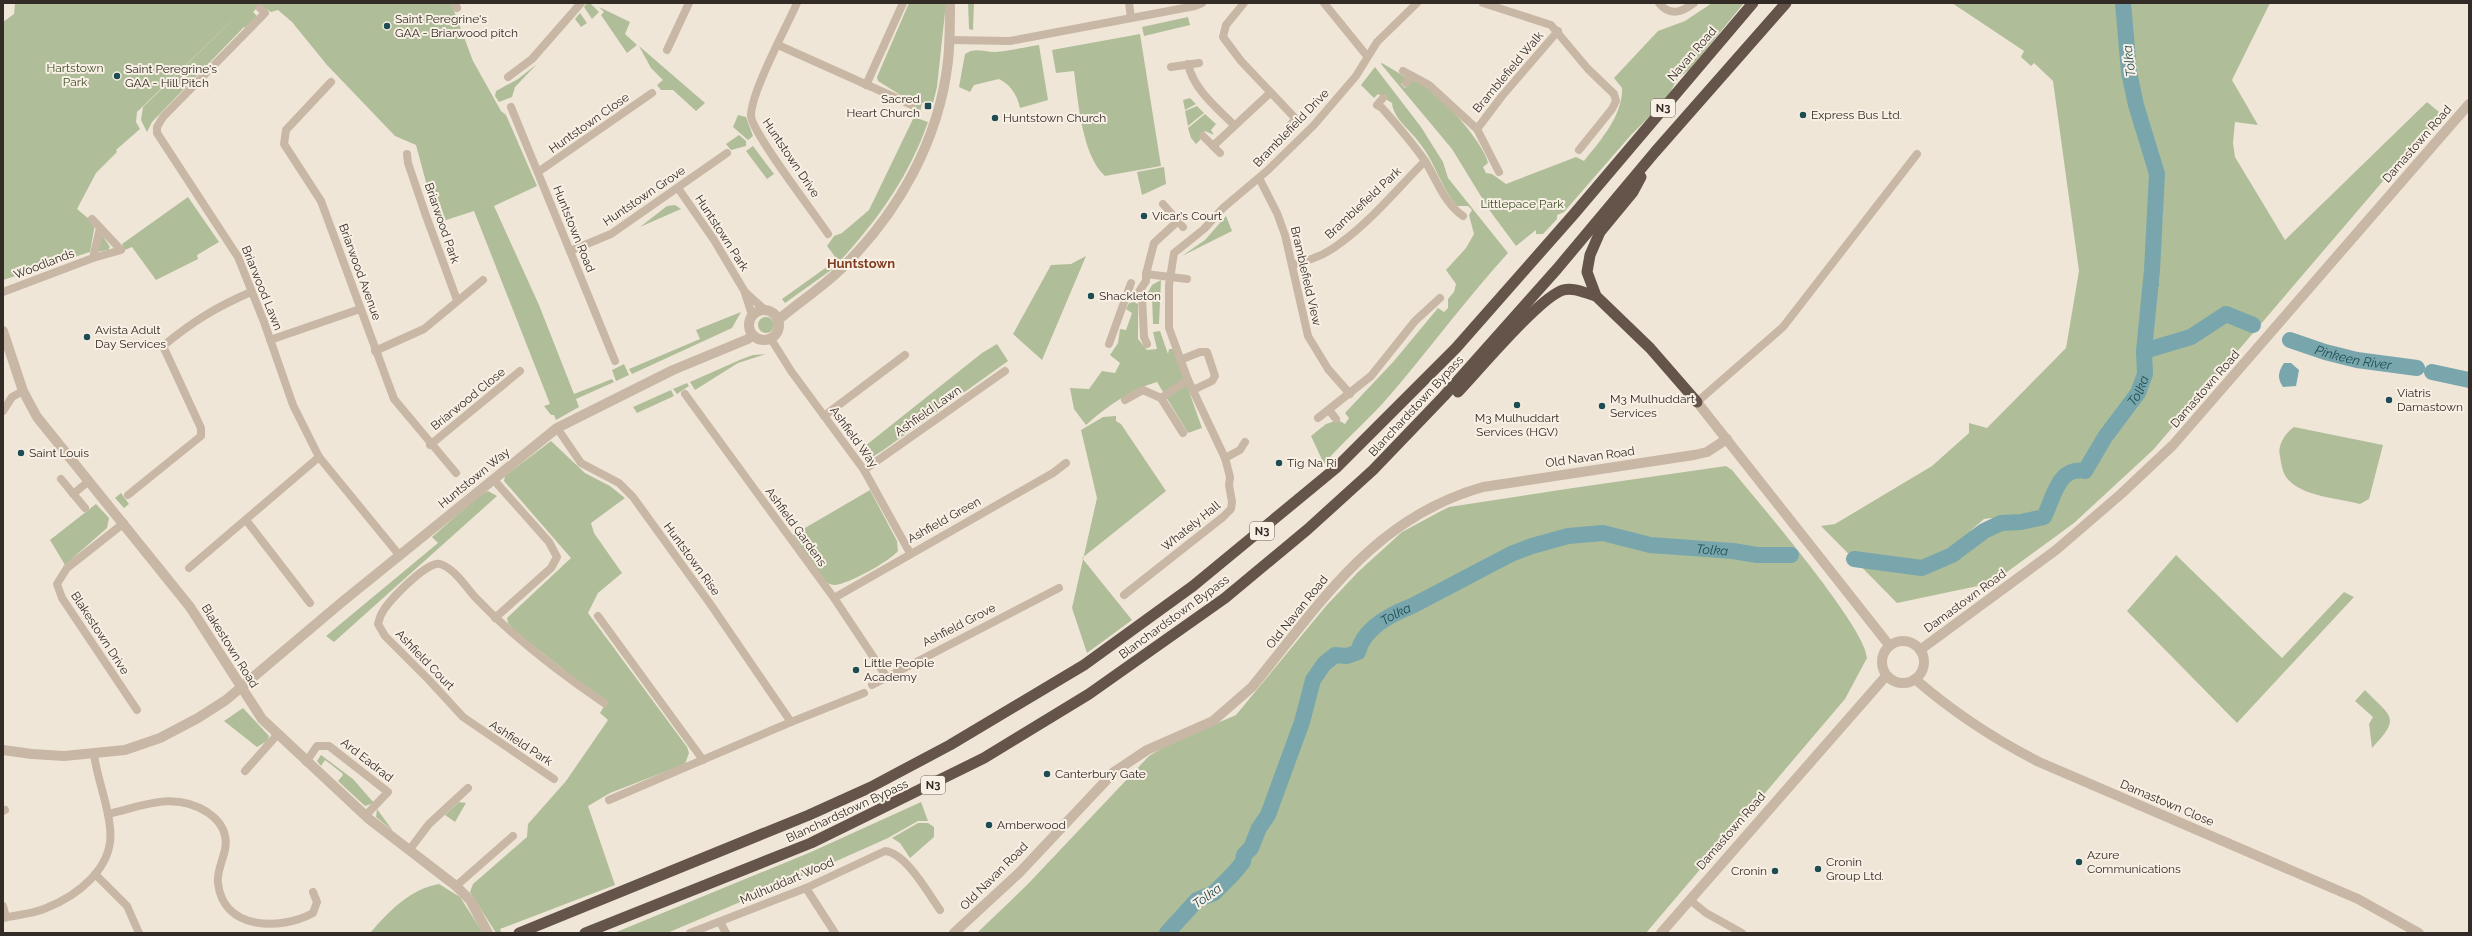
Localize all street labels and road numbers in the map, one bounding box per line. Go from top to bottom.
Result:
street label: Navan Road [1665,24,1719,84]
street label: Bramblefield Walk [1470,28,1547,116]
street label: Bramblefield Drive [1250,86,1332,170]
street label: Huntstown Close [546,90,632,156]
road number: N3 [1651,99,1675,117]
street label: Damastown Road [2380,102,2454,186]
street label: Huntstown Drive [759,116,823,200]
street label: Huntstown Grove [600,163,688,229]
street label: Bramblefield Park [1322,164,1404,242]
street label: Briarwood Park [422,181,463,266]
street label: Huntstown Road [550,184,598,274]
street label: Huntstown Park [692,192,752,274]
street label: Briarwood Avenue [336,222,384,322]
street label: Bramblefield View [1288,225,1324,327]
street label: Briarwood Lawn [239,244,285,332]
street label: Woodlands [12,246,76,282]
street label: Damastown Road [2168,347,2242,431]
street label: Blanchardstown Bypass [1366,353,1467,459]
street label: Briarwood Close [428,365,508,433]
street label: Ashfield Lawn [892,383,964,439]
street label: Ashfield Way [827,404,881,471]
street label: Old Navan Road [1544,444,1636,470]
street label: Huntstown Way [435,445,513,511]
street label: Ashfield Gardens [763,485,829,569]
street label: Ashfield Green [905,494,983,546]
street label: Whately Hall [1159,498,1224,554]
street label: Huntstown Rise [661,520,723,598]
road number: N3 [1250,522,1274,540]
street label: Damastown Road [1921,567,2009,635]
street label: Blanchardstown Bypass [1116,572,1232,662]
street label: Old Navan Road [1263,573,1331,651]
street label: Blakestown Drive [68,589,132,677]
street label: Ashfield Grove [920,601,998,649]
street label: Blakestown Road [199,602,261,690]
street label: Ashfield Court [393,627,457,693]
street label: Ashfield Park [487,717,556,769]
street label: Ard Eadrad [338,735,396,785]
road number: N3 [921,776,945,794]
street label: Blanchardstown Bypass [784,777,910,845]
street label: Damastown Close [2118,777,2216,829]
street label: Damastown Road [1694,789,1768,873]
street label: Old Navan Road [957,839,1031,913]
street label: Mulhuddart Wood [738,855,836,907]

